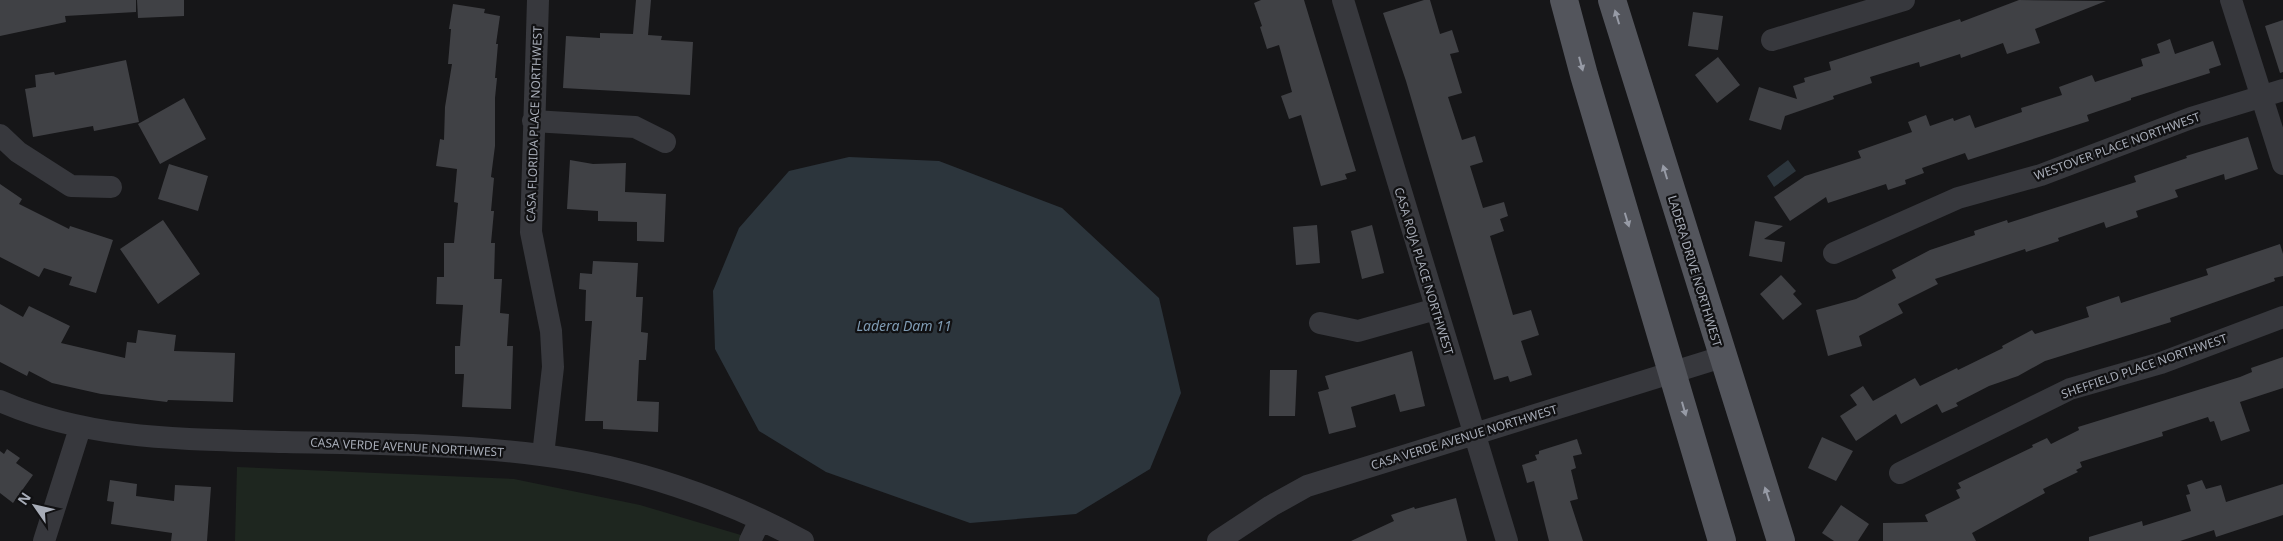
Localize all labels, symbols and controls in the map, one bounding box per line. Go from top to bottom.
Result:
one-way arrow [1613,10,1620,25]
street label: CASA FLORIDA PLACE NORTHWEST [522,25,546,222]
one-way arrow [1577,57,1585,72]
street label: WESTOVER PLACE NORTHWEST [2032,108,2203,184]
one-way arrow [1661,165,1668,180]
street label: CASA ROJA PLACE NORTHWEST [1390,185,1458,357]
street label: LADERA DRIVE NORTHWEST [1664,193,1726,349]
one-way arrow [1624,212,1632,227]
water label: Ladera Dam 11 [856,316,952,335]
street label: SHEFFIELD PLACE NORTHWEST [2059,329,2230,402]
street label: CASA VERDE AVENUE NORTHWEST [1369,400,1559,473]
one-way arrow [1680,402,1688,417]
street label: CASA VERDE AVENUE NORTHWEST [310,433,505,461]
north arrow [10,481,60,531]
one-way arrow [1762,487,1770,502]
text: N [13,488,35,508]

